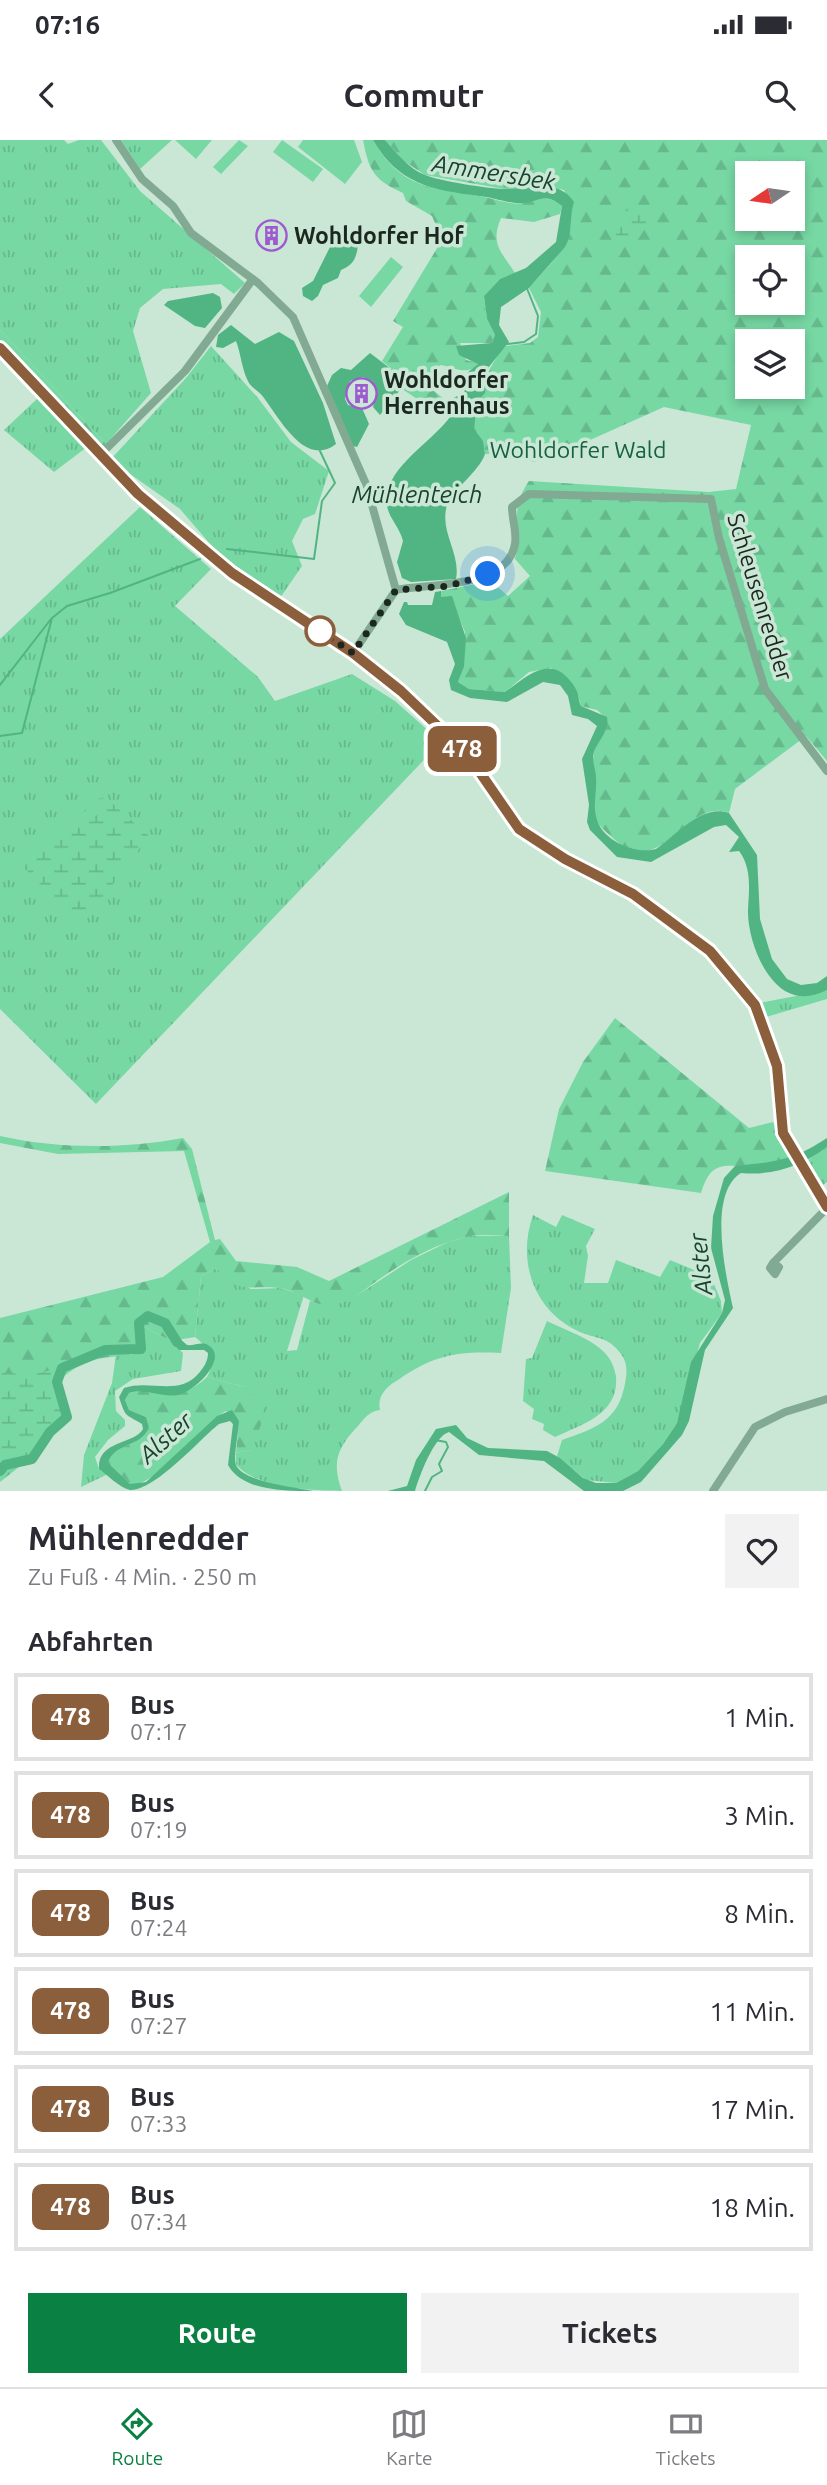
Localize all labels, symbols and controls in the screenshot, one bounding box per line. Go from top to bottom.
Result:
text: 07:16 [35,10,100,39]
icon: back [28,76,66,114]
icon: search [761,76,799,114]
text: Commutr [343,77,484,113]
water label: Ammersbek [430,149,558,196]
north arrow [735,161,805,231]
map controls [735,161,805,399]
building icon: Wohldorfer Hof [254,219,288,253]
place label: Wohldorfer Hof [294,223,464,248]
button: locate [735,245,805,315]
button: layers [735,329,805,399]
place label: Wohldorfer Herrenhaus [384,367,510,418]
building icon: Wohldorfer Herrenhaus [344,376,378,410]
park label: Wohldorfer Wald [490,437,666,462]
water label: Mühlenteich [352,481,482,508]
street label: Schleusenredder [723,510,798,684]
your location [470,556,505,591]
unlabelled marker [305,616,335,646]
line badge: 478 [422,726,502,772]
text: 478 [442,735,482,762]
water label: Alster [684,1231,717,1298]
water label: Alster [133,1406,199,1469]
button: heart [725,1514,799,1588]
text: Mühlenredder [28,1519,249,1556]
text: Zu Fuß · 4 Min. · 250 m [28,1564,257,1589]
text: Abfahrten [28,1627,153,1656]
text: Bus [130,1690,175,1719]
text: 478 [50,1703,91,1730]
text: 1 Min. [724,1703,795,1732]
text: 07:17 [130,1719,188,1744]
text: Bus [130,1788,175,1817]
text: 478 [50,1801,91,1828]
text: 3 Min. [724,1801,795,1830]
text: 07:19 [130,1817,188,1842]
text: Bus [130,1886,175,1915]
text: 478 [50,1899,91,1926]
text: 8 Min. [724,1899,795,1928]
text: 07:24 [130,1915,188,1940]
text: Bus [130,1984,175,2013]
text: 478 [50,1997,91,2024]
text: 11 Min. [710,1997,795,2026]
text: 07:27 [130,2013,188,2038]
text: Bus [130,2082,175,2111]
text: 478 [50,2095,91,2122]
text: 17 Min. [710,2095,795,2124]
text: 07:33 [130,2111,188,2136]
text: Bus [130,2180,175,2209]
text: 478 [50,2193,91,2220]
text: 18 Min. [710,2193,795,2222]
text: 07:34 [130,2209,188,2234]
button: Route [28,2293,407,2373]
button: Tickets [421,2293,799,2373]
tab: Route [111,2405,163,2469]
tab: Karte [386,2405,433,2469]
tab: Tickets [656,2405,716,2469]

